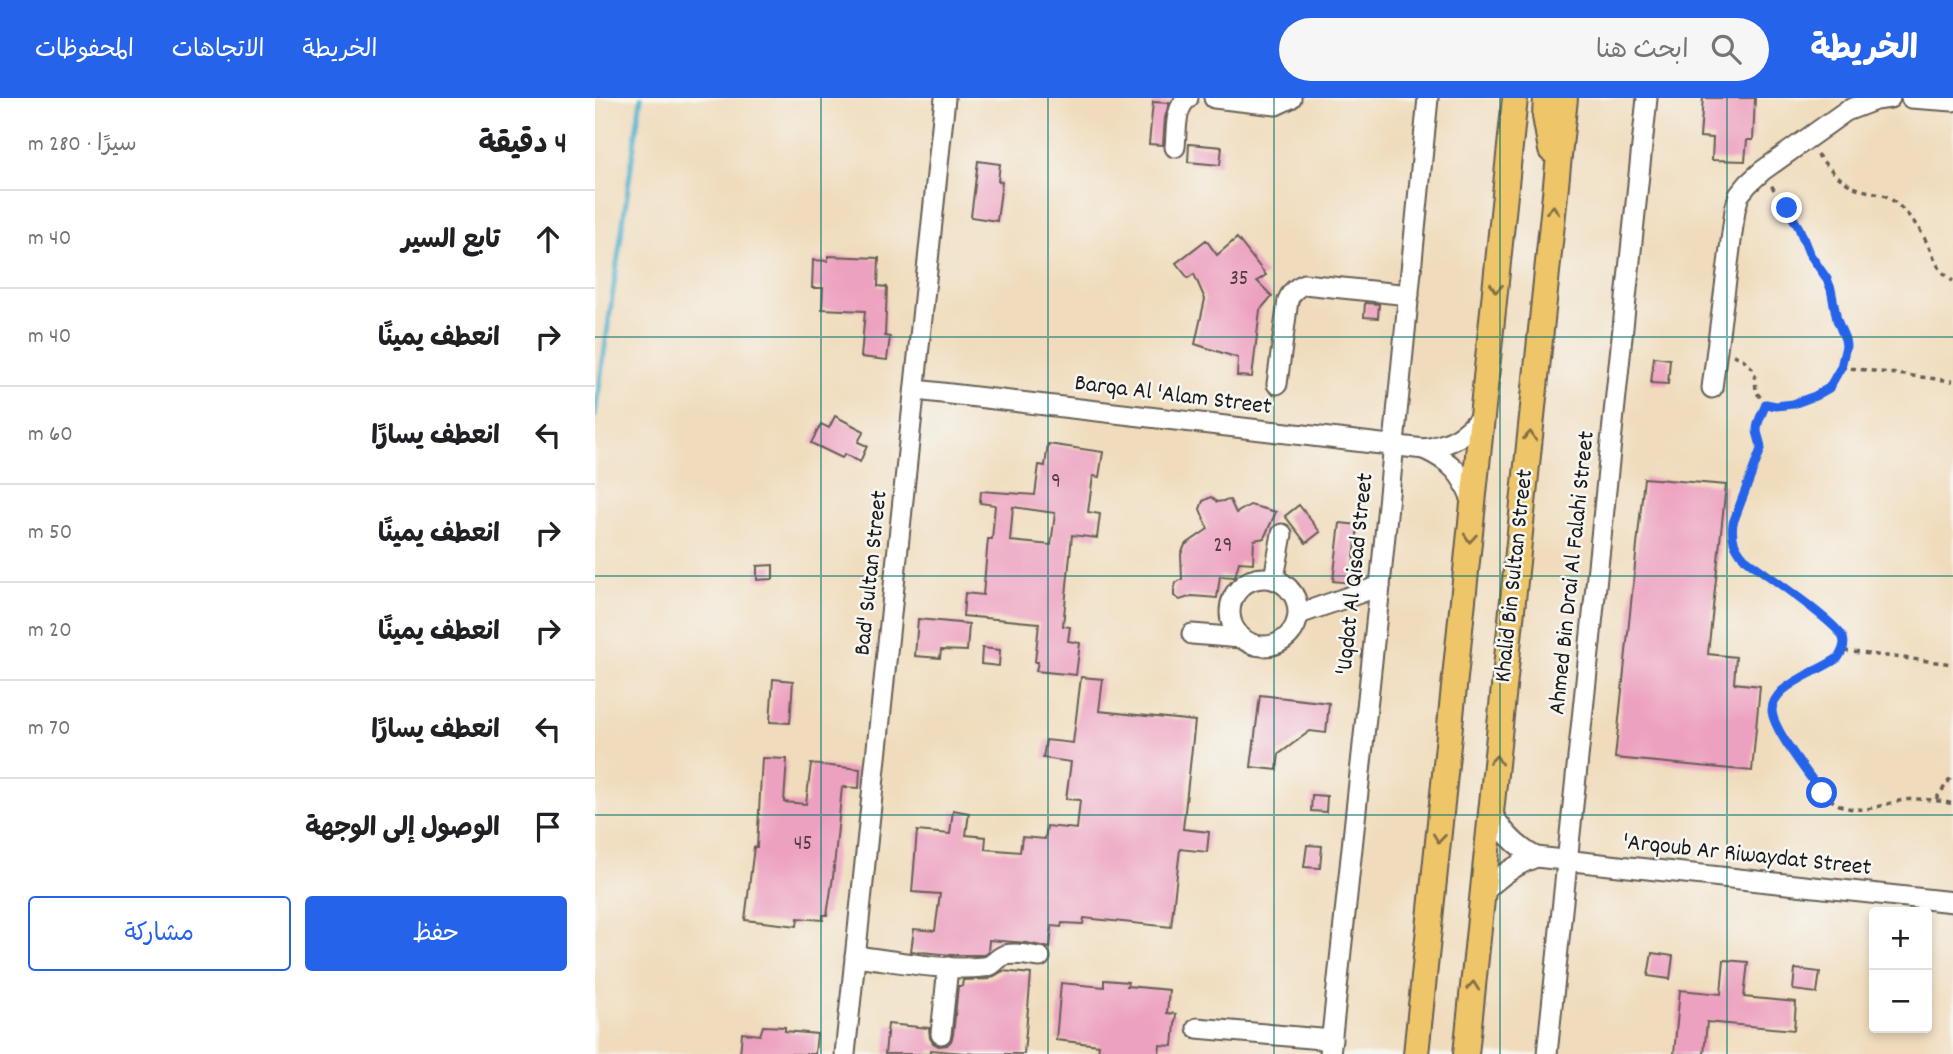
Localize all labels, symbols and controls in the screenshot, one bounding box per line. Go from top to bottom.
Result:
search box [1279,18,1769,81]
text: الخريطة [1811,28,1918,75]
icon: search [1707,30,1745,68]
text: ابحث هنا [1596,33,1689,70]
text: المحفوظات [35,34,134,68]
text: الاتجاهات [172,34,265,68]
text: الخريطة [303,34,377,68]
text: 4 دقيقة [478,125,567,168]
text: سيرًا · 280 m [28,129,137,162]
route end [1771,192,1802,223]
one-way arrow [1546,204,1561,216]
icon: ahead [529,220,567,258]
text: 40 m [28,223,71,256]
text: تابع السير [401,223,500,260]
house number: 35 [1229,265,1249,295]
one-way arrow [1488,282,1503,294]
icon: right [529,318,567,356]
text: 40 m [28,321,71,354]
text: انعطف يمينًا [378,321,500,358]
street label: Barqa Al 'Alam Street [1072,367,1274,425]
icon: left [529,416,567,454]
text: 60 m [28,419,73,452]
text: انعطف يسارًا [371,419,500,456]
street label: Ahmed Bin Drai Al Falahi Street [1541,429,1605,717]
one-way arrow [1522,430,1537,441]
house number: 9 [1051,468,1061,498]
street label: Khalid Bin Sultan Street [1487,468,1543,684]
street label: 'Uqdat Al Qisad Street [1328,471,1384,677]
street label: Bad' Sultan Street [846,489,898,657]
icon: right [529,514,567,552]
text: 50 m [28,517,72,550]
text: انعطف يمينًا [378,517,500,554]
house number: 29 [1214,532,1232,562]
one-way arrow [1463,533,1478,544]
icon: right [529,612,567,650]
text: 20 m [28,615,72,648]
text: انعطف يمينًا [378,615,500,652]
icon: left [529,710,567,748]
text: 70 m [28,713,70,746]
text: انعطف يسارًا [371,713,500,750]
one-way arrow [1488,754,1503,766]
route start [1806,777,1837,808]
icon: arrive [529,808,567,846]
text: الوصول إلى الوجهة [305,811,500,848]
street label: 'Arqoub Ar Riwaydat Street [1621,826,1873,886]
house number: 45 [794,830,812,860]
one-way arrow [1431,832,1446,844]
button: مشاركة [28,896,291,971]
button: حفظ [305,896,567,971]
map controls [1869,907,1932,1033]
button: + [1869,907,1932,970]
button: − [1869,970,1932,1033]
one-way arrow [1465,980,1480,992]

